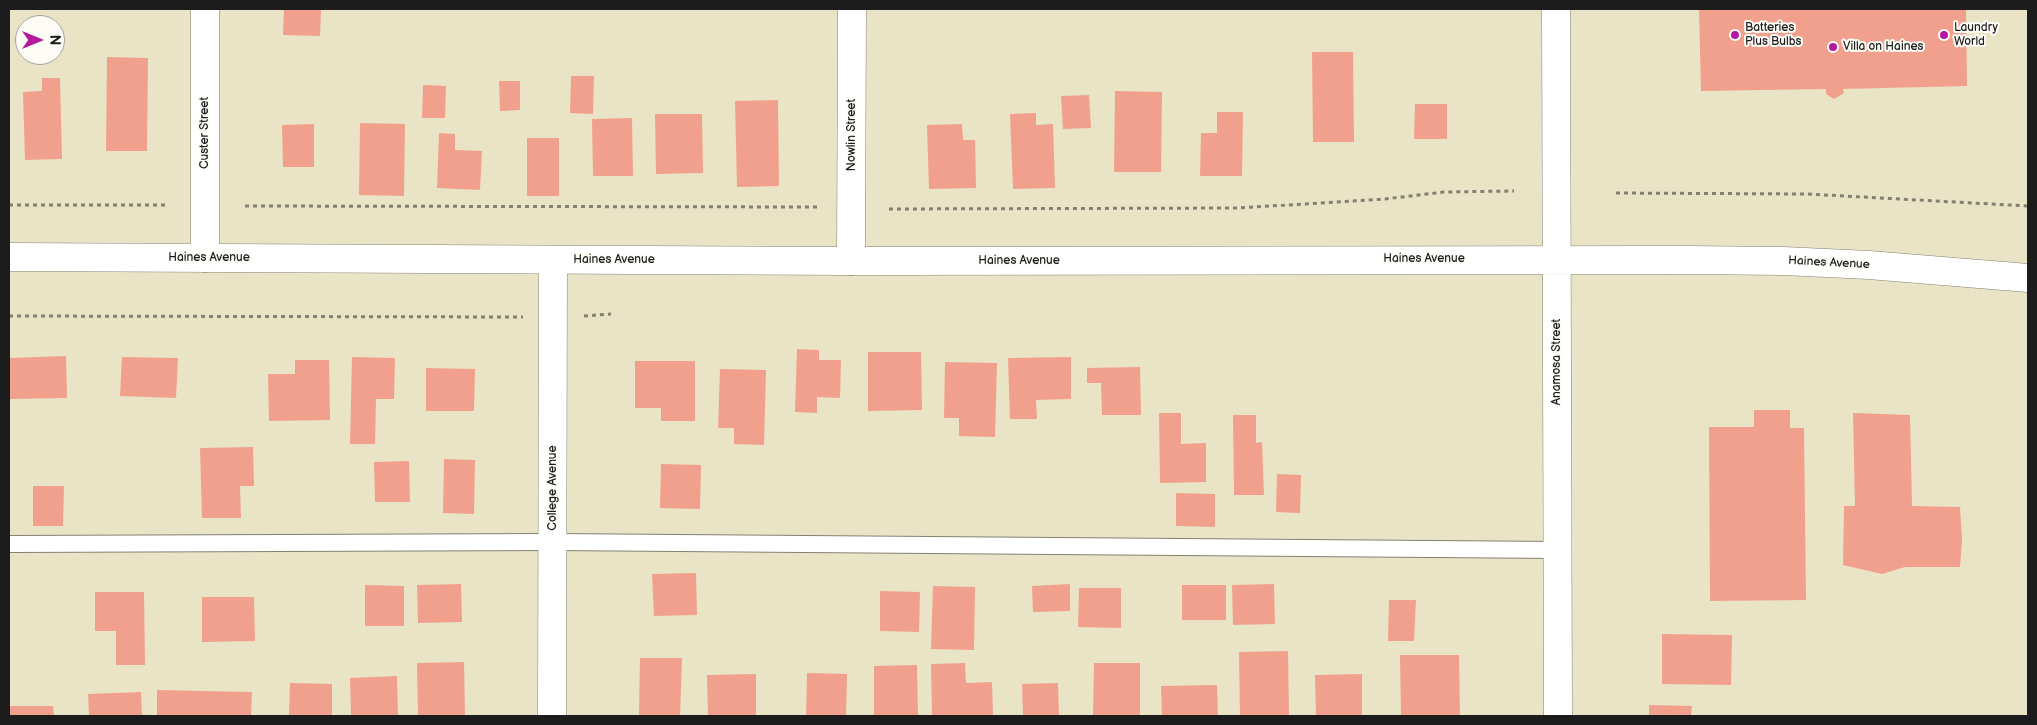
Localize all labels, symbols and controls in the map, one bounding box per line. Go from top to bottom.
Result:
north arrow [15,15,65,65]
place label: Batteries Plus Bulbs [1745,21,1801,49]
place label: Laundry World [1954,21,1998,49]
marker: Batteries Plus Bulbs [1729,29,1741,41]
marker: Laundry World [1938,29,1950,41]
text: N [46,35,63,45]
place label: Villa on Haines [1843,40,1924,54]
marker: Villa on Haines [1827,41,1839,53]
street label: Custer Street [198,97,212,169]
street label: Nowlin Street [845,99,859,171]
street label: Haines Avenue [168,251,250,265]
street label: Haines Avenue [1383,252,1465,266]
street label: Haines Avenue [573,253,655,267]
street label: Haines Avenue [978,254,1060,268]
street label: Haines Avenue [1788,254,1870,272]
street label: Anamosa Street [1550,319,1564,405]
street label: College Avenue [546,445,560,531]

